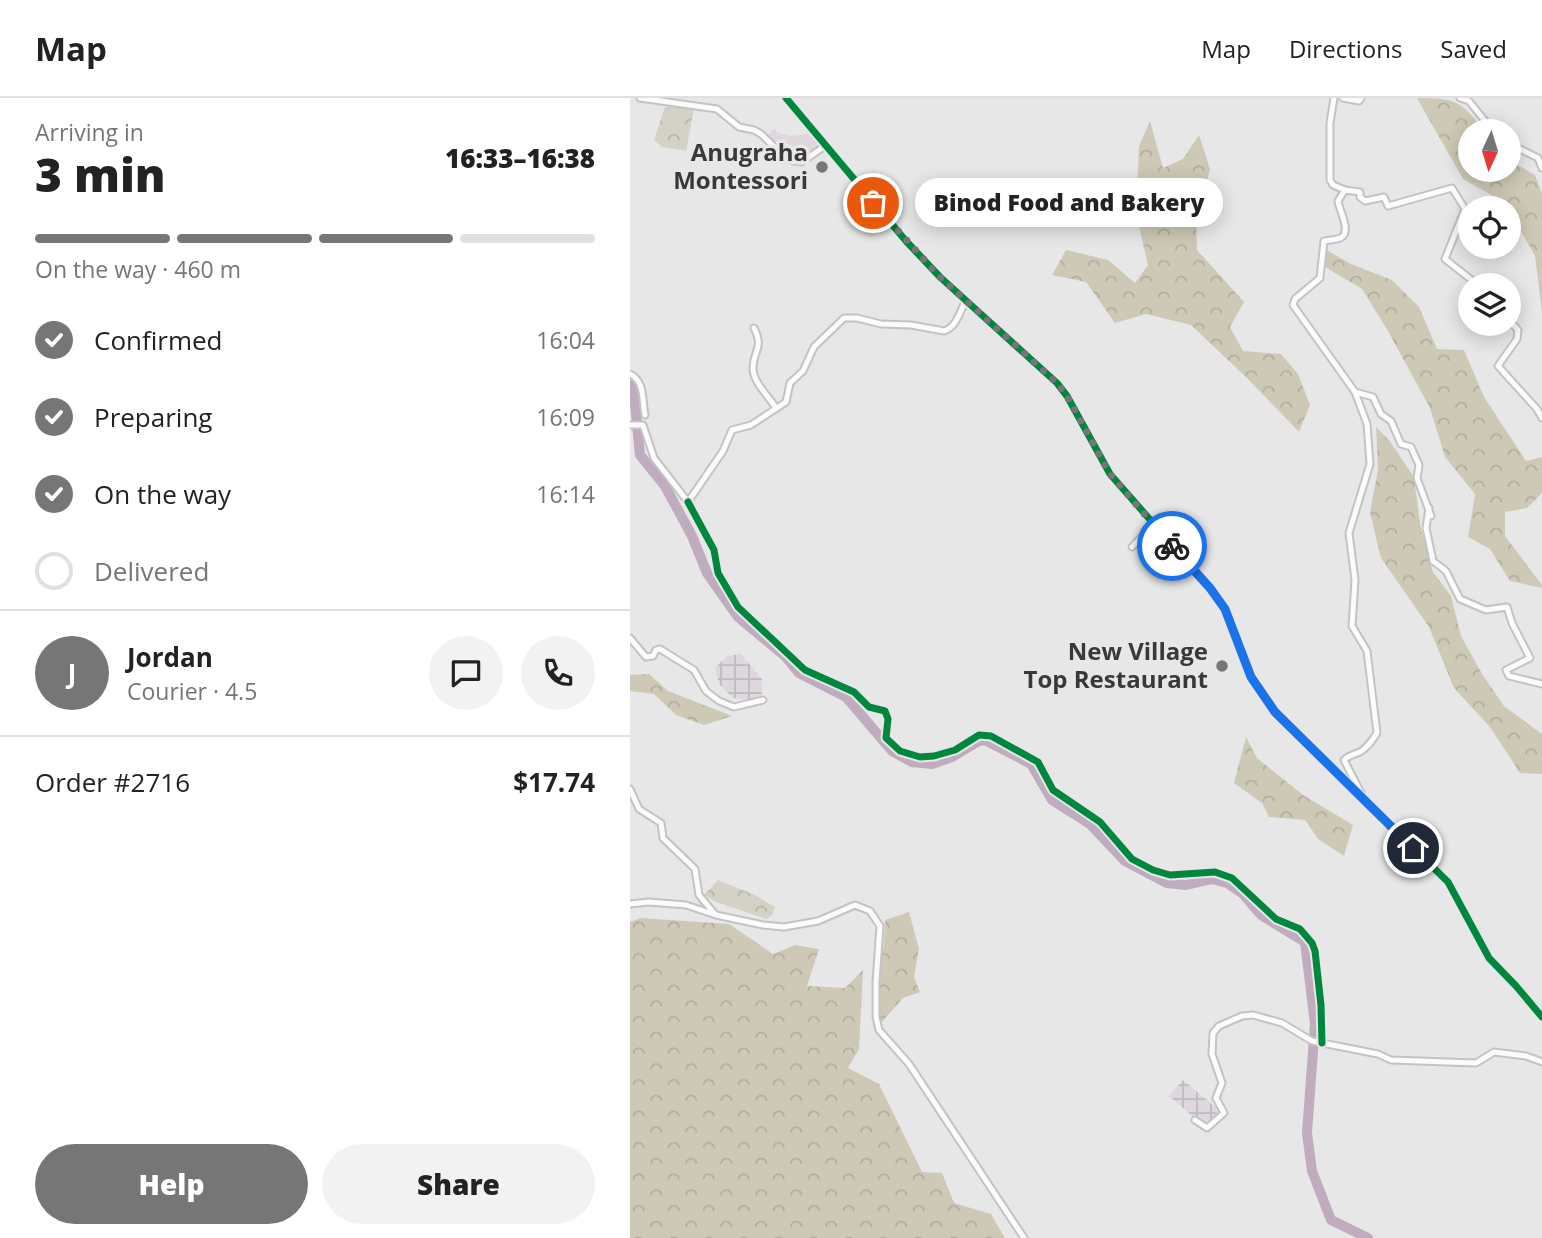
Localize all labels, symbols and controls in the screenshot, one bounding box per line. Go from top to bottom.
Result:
text: Map [35,26,107,71]
text: Map [1201,32,1251,65]
text: Directions [1289,32,1402,65]
text: Saved [1440,32,1507,65]
text: Arriving in [35,116,144,148]
north arrow [1458,119,1521,182]
map controls [1458,119,1521,336]
place label: Anugraha Montessori [673,135,808,196]
text: 16:33–16:38 [445,140,595,176]
text: 3 min [35,143,166,205]
marker: Anugraha Montessori [814,159,830,175]
pin [843,173,903,233]
callout: Binod Food and Bakery [915,178,1223,228]
icon: bag [854,184,892,222]
text: Binod Food and Bakery [934,186,1204,218]
button: locate [1458,196,1521,259]
text: On the way · 460 m [35,253,241,285]
button: layers [1458,273,1521,336]
icon: check [35,321,73,359]
text: Confirmed [94,322,222,358]
text: 16:04 [536,324,595,356]
icon: check [35,398,73,436]
text: Preparing [94,399,212,435]
text: 16:09 [536,401,595,433]
icon: check [35,475,73,513]
text: On the way [94,476,231,512]
text: 16:14 [536,478,595,510]
courier [1137,511,1207,581]
icon: bike [1153,527,1191,565]
text: Delivered [94,553,209,589]
place label: New Village Top Restaurant [1024,634,1208,695]
button: chat [429,636,503,710]
button: phone [521,636,595,710]
text: Jordan [127,639,213,675]
text: J [68,655,76,691]
marker: New Village Top Restaurant [1214,658,1230,674]
text: Courier · 4.5 [127,675,257,707]
text: Order #2716 [35,764,190,800]
text: $17.74 [513,764,595,800]
pin [1383,818,1443,878]
icon: home [1394,829,1432,867]
button: Help [35,1144,308,1224]
button: Share [322,1144,595,1224]

